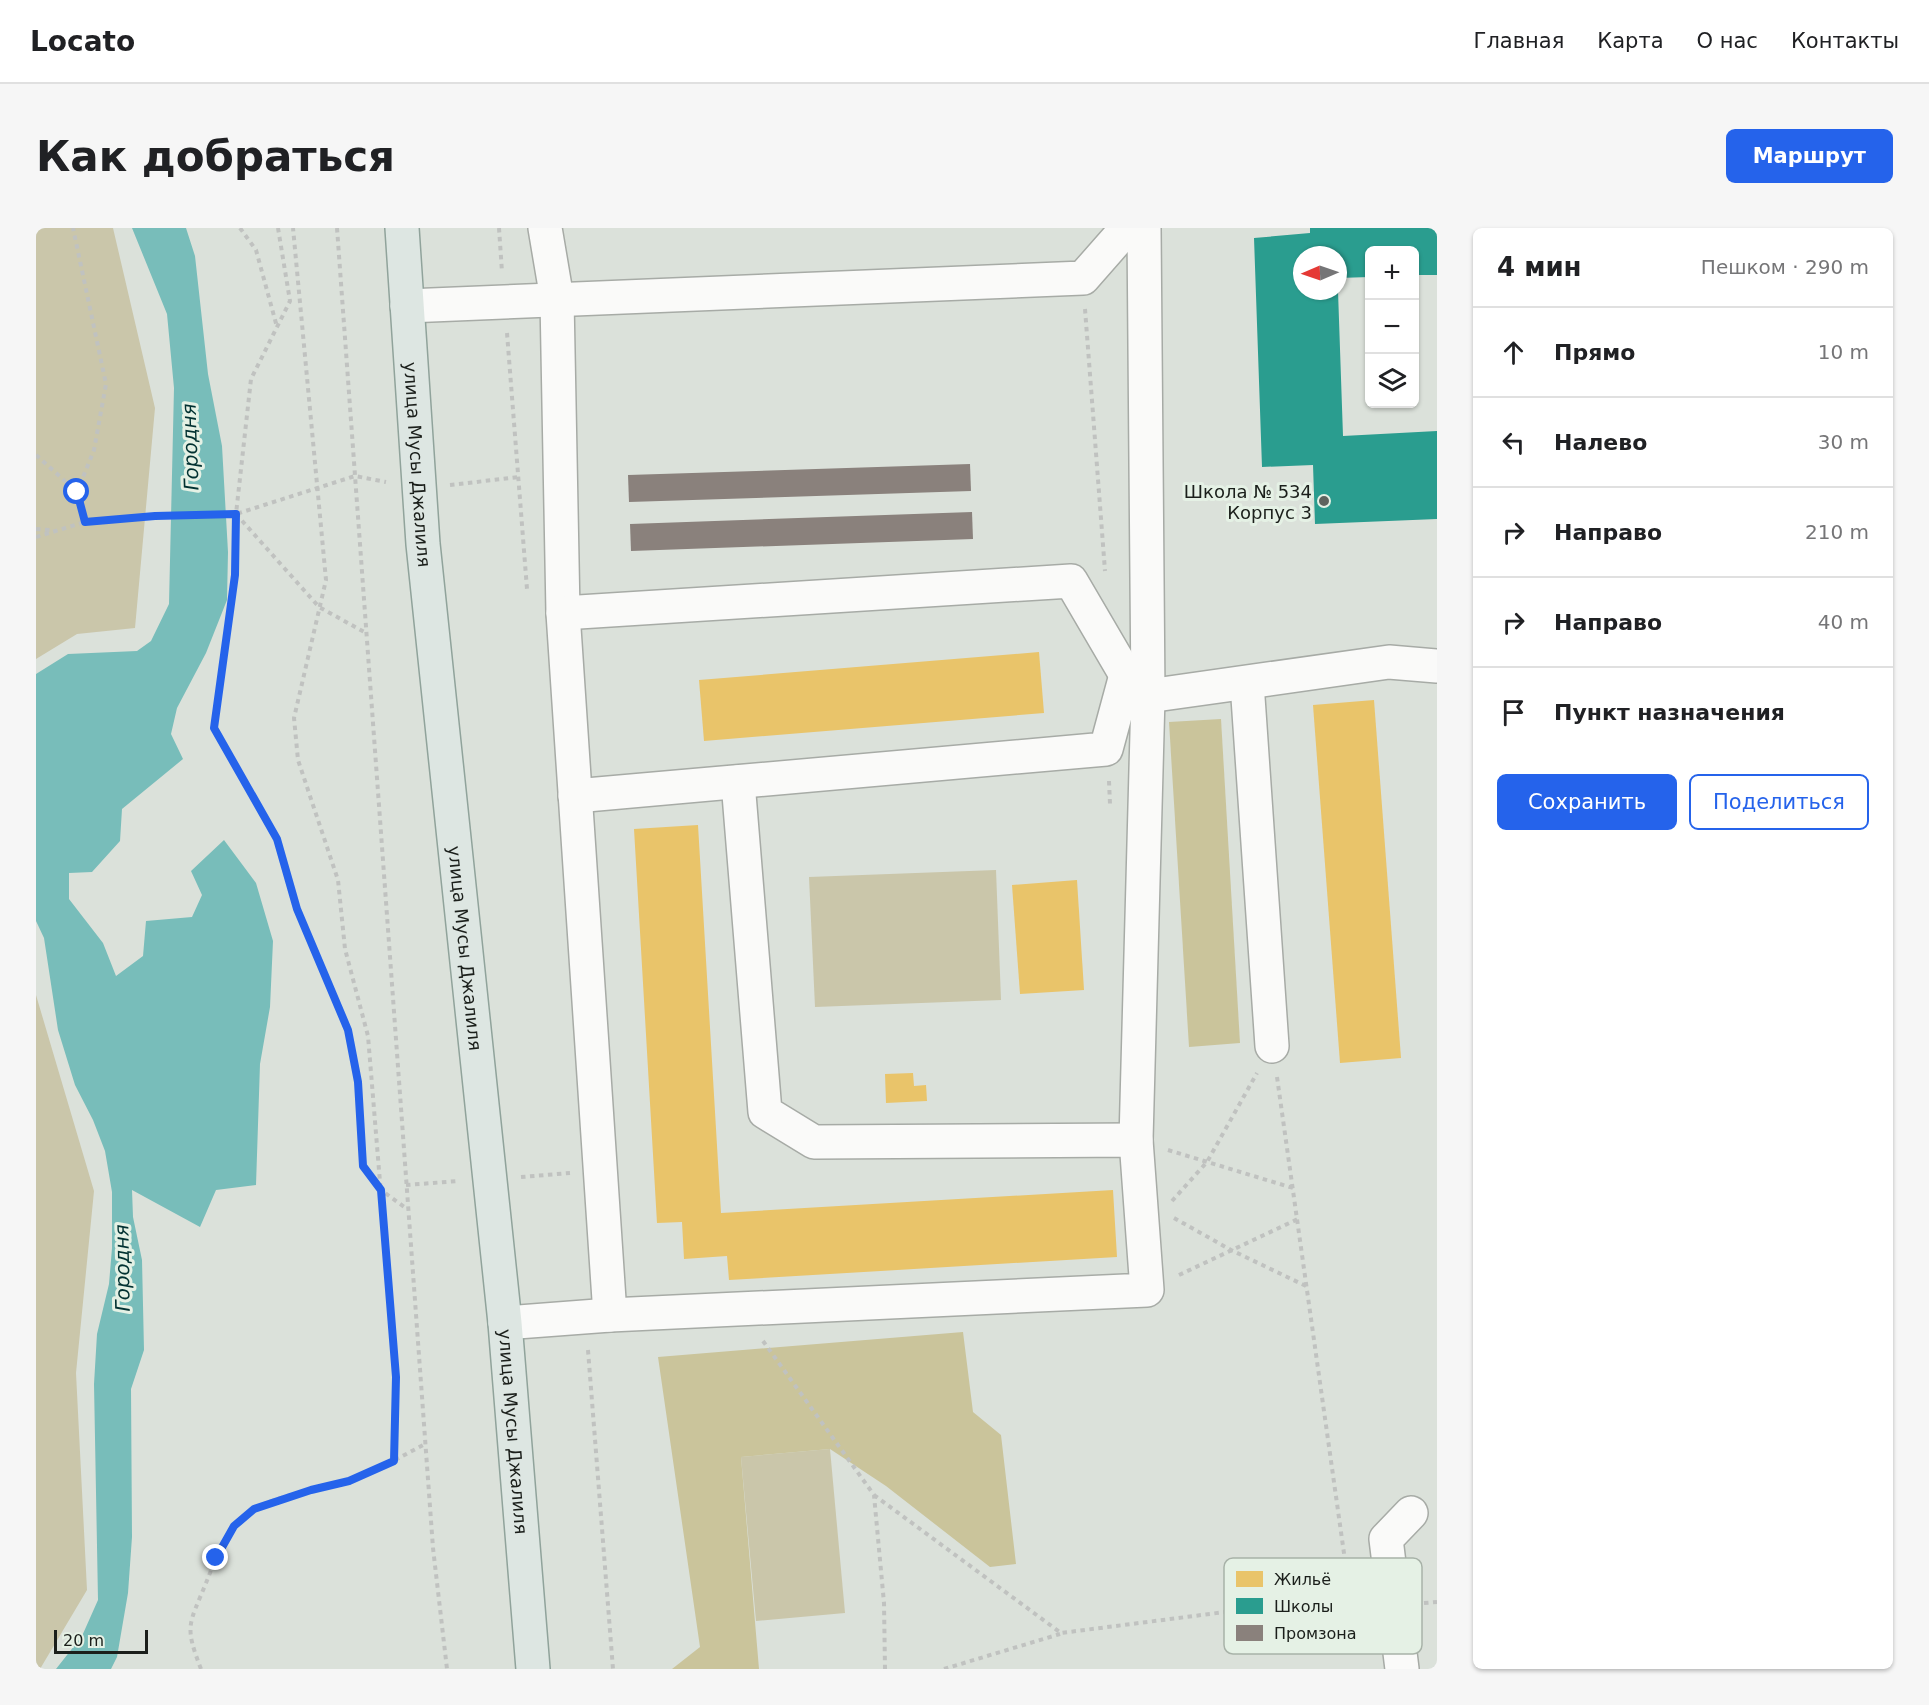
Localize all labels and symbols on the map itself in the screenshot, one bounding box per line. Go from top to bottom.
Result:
north arrow [1293,246,1347,300]
street label: улица Мусы Джалиля [400,361,436,568]
water label: Городня [176,403,204,491]
route start [63,478,89,504]
place label: Школа № 534 Корпус 3 [1184,481,1312,523]
marker: Школа № 534 Корпус 3 [1317,494,1331,508]
street label: улица Мусы Джалиля [444,845,487,1052]
water label: Городня [109,1224,135,1312]
street label: улица Мусы Джалиля [495,1328,533,1535]
route end [202,1544,228,1570]
legend [1224,1558,1422,1654]
text: Жильё [1274,1570,1331,1589]
text: Школы [1274,1597,1333,1616]
text: Промзона [1274,1624,1357,1643]
scale bar [54,1627,148,1654]

